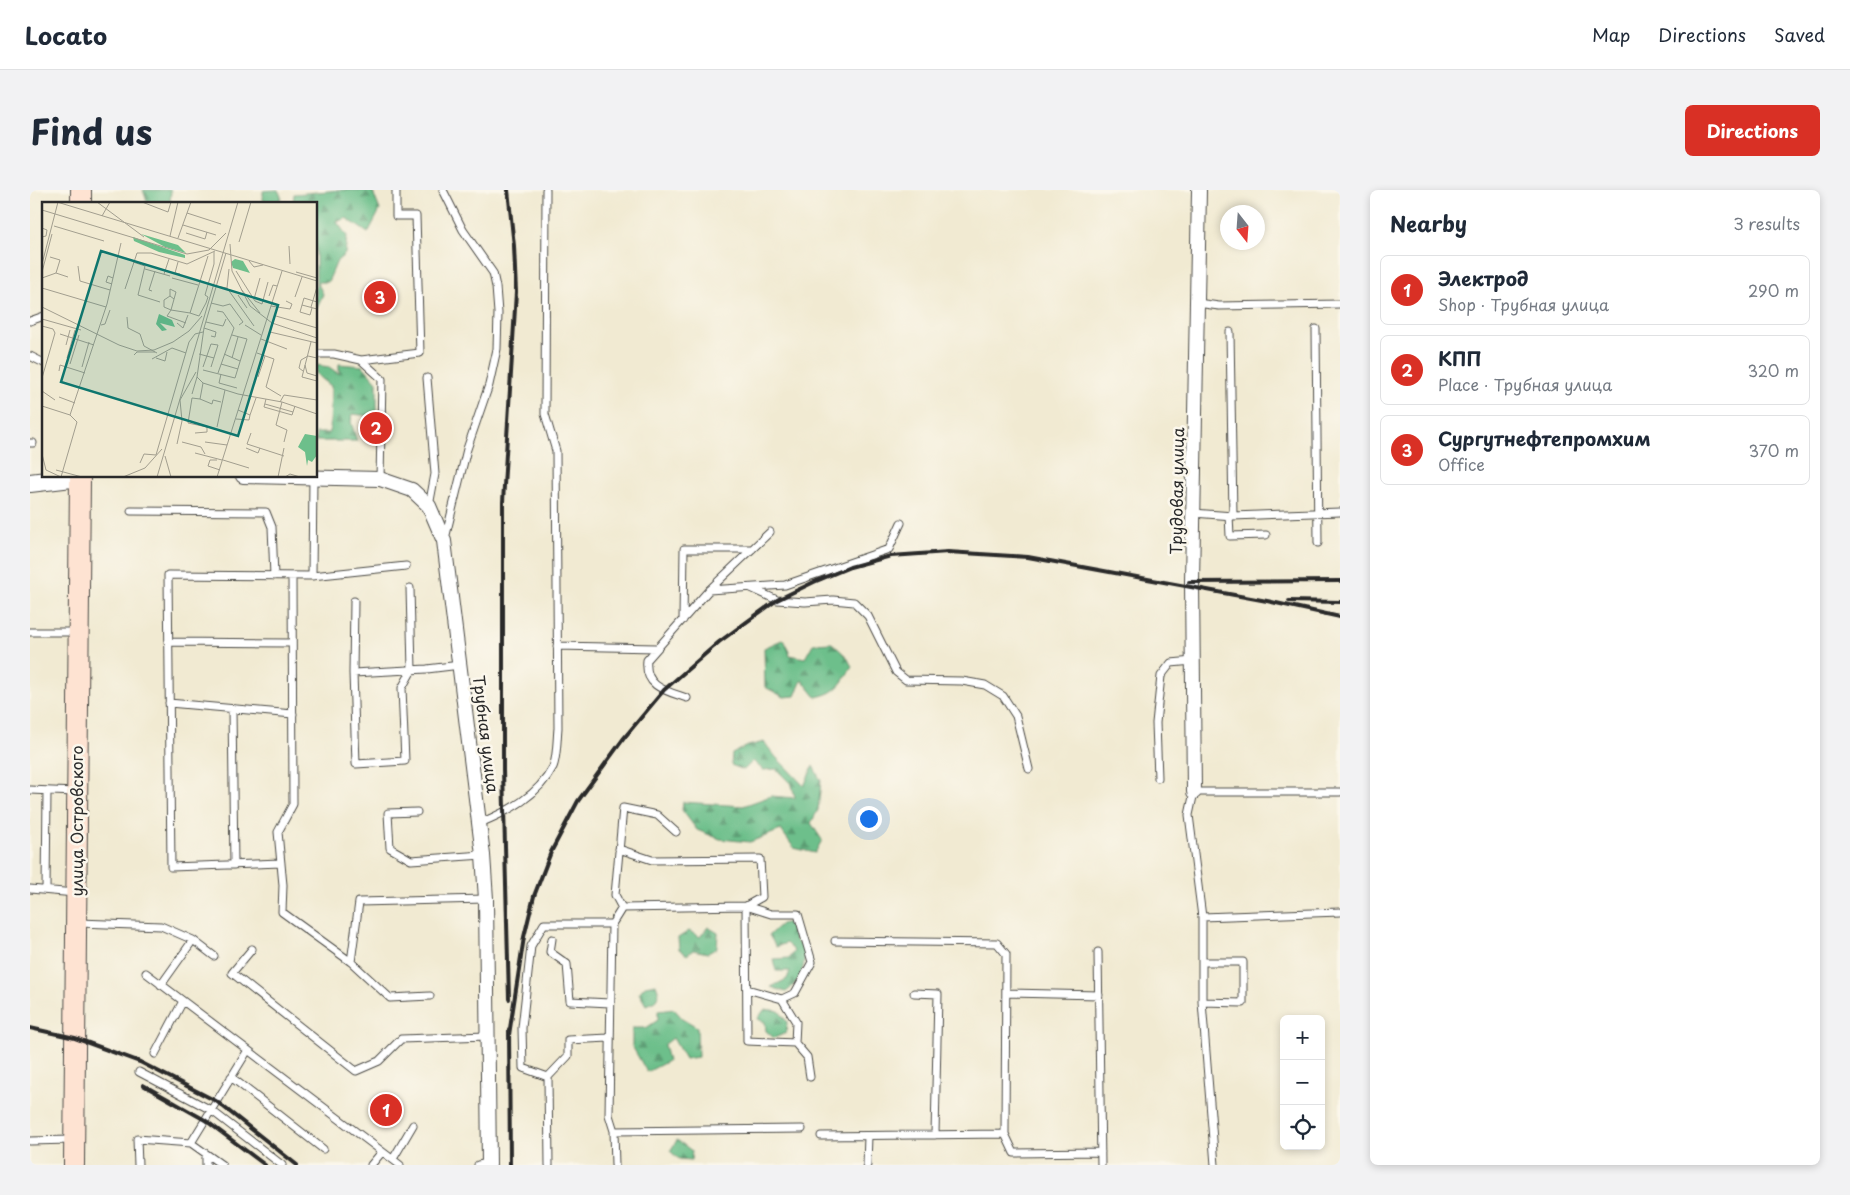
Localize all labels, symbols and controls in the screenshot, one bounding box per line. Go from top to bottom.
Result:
text: Locato [25,17,107,53]
text: Map [1592,21,1630,48]
text: Directions [1658,21,1746,48]
text: Saved [1774,21,1825,48]
text: Find us [30,104,152,157]
button: Directions [1685,105,1820,156]
inset map [42,202,318,478]
north arrow [1220,205,1265,250]
text: Nearby [1390,207,1467,239]
text: 3 results [1733,211,1800,235]
text: Электрод [1438,264,1528,292]
pin: 3 [364,278,396,316]
text: 1 [1403,278,1411,302]
text: 290 m [1748,278,1799,302]
text: Shop · Трубная улица [1438,292,1609,316]
text: КПП [1438,344,1482,372]
text: 2 [1401,358,1413,382]
text: 320 m [1748,358,1799,382]
text: Place · Трубная улица [1438,372,1612,396]
pin: 2 [360,409,392,447]
text: Сургутнефтепромхим [1438,424,1651,452]
street label: Трудовая улица [1163,427,1189,555]
text: 3 [1402,438,1412,462]
text: 370 m [1749,438,1799,462]
text: Office [1438,452,1485,476]
street label: Трубная улица [468,674,506,794]
street label: улица Островского [64,745,88,897]
your location [856,806,882,832]
map controls [1280,1015,1325,1150]
button: + [1280,1015,1325,1060]
button: − [1280,1060,1325,1105]
pin: 1 [370,1091,402,1129]
button: locate [1280,1105,1325,1150]

